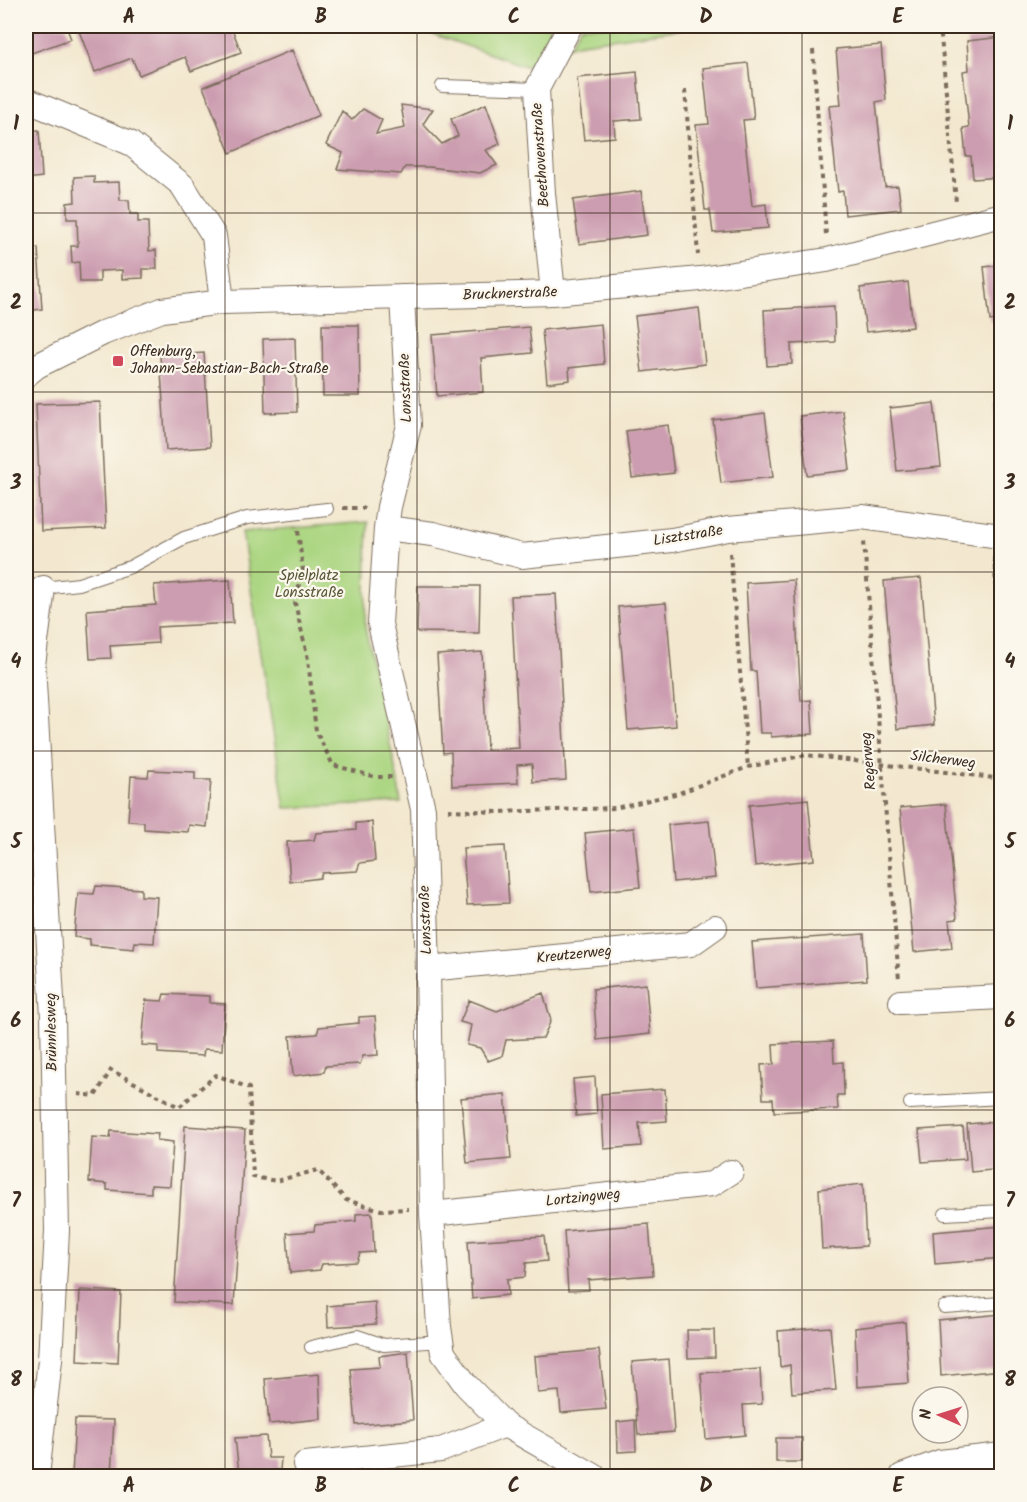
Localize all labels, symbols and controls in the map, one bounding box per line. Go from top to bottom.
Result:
text: A [123,2,135,34]
text: B [315,2,327,34]
text: C [508,2,520,34]
text: D [699,2,713,34]
text: E [892,2,904,34]
street label: Beethovenstraße [525,102,557,208]
text: 1 [13,109,19,141]
text: 1 [1007,109,1013,141]
street label: Brucknerstraße [462,280,558,308]
text: 2 [10,288,22,320]
text: 2 [1004,288,1016,320]
place label: Offenburg, Johann-Sebastian-Bach-Straße [130,340,329,381]
street label: Lonsstraße [393,353,419,423]
marker: Offenburg, Johann-Sebastian-Bach-Straße [111,354,125,368]
text: 3 [10,468,22,500]
text: 3 [1004,468,1016,500]
street label: Lisztstraße [651,519,725,553]
park label: Spielplatz Lonsstraße [274,564,344,605]
text: 4 [11,647,22,679]
text: 4 [1005,647,1016,679]
street label: Regerweg [855,731,883,791]
street label: Silcherweg [909,744,977,776]
text: 5 [10,827,23,859]
text: 5 [1004,827,1017,859]
street label: Lonsstraße [413,885,439,955]
street label: Kreutzerweg [535,939,613,971]
street label: Brünnlesweg [39,993,65,1071]
text: 6 [11,1006,22,1038]
text: 6 [1005,1006,1016,1038]
street label: Lortzingweg [544,1182,622,1214]
text: 7 [11,1186,21,1218]
text: 7 [1005,1186,1015,1218]
text: 8 [10,1365,22,1397]
text: 8 [1004,1365,1016,1397]
north arrow [910,1385,970,1445]
text: N [914,1409,939,1420]
text: A [123,1471,135,1502]
text: B [315,1471,327,1502]
text: C [508,1471,520,1502]
text: D [699,1471,713,1502]
text: E [892,1471,904,1502]

